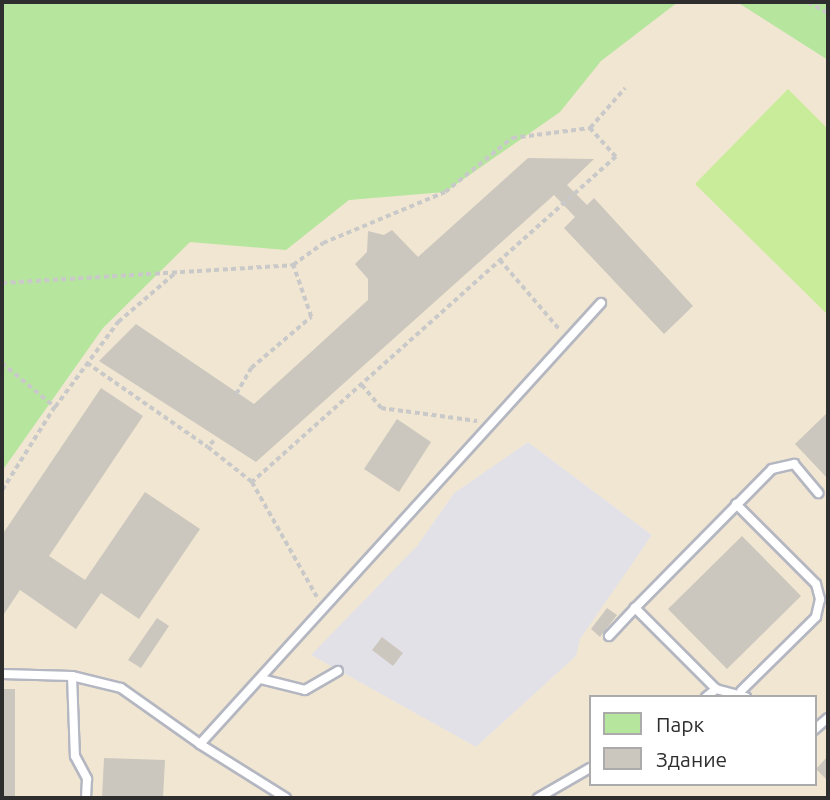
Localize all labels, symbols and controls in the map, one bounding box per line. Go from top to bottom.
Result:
legend [588,695,816,786]
text: Парк [656,712,704,736]
text: Здание [656,747,727,771]

